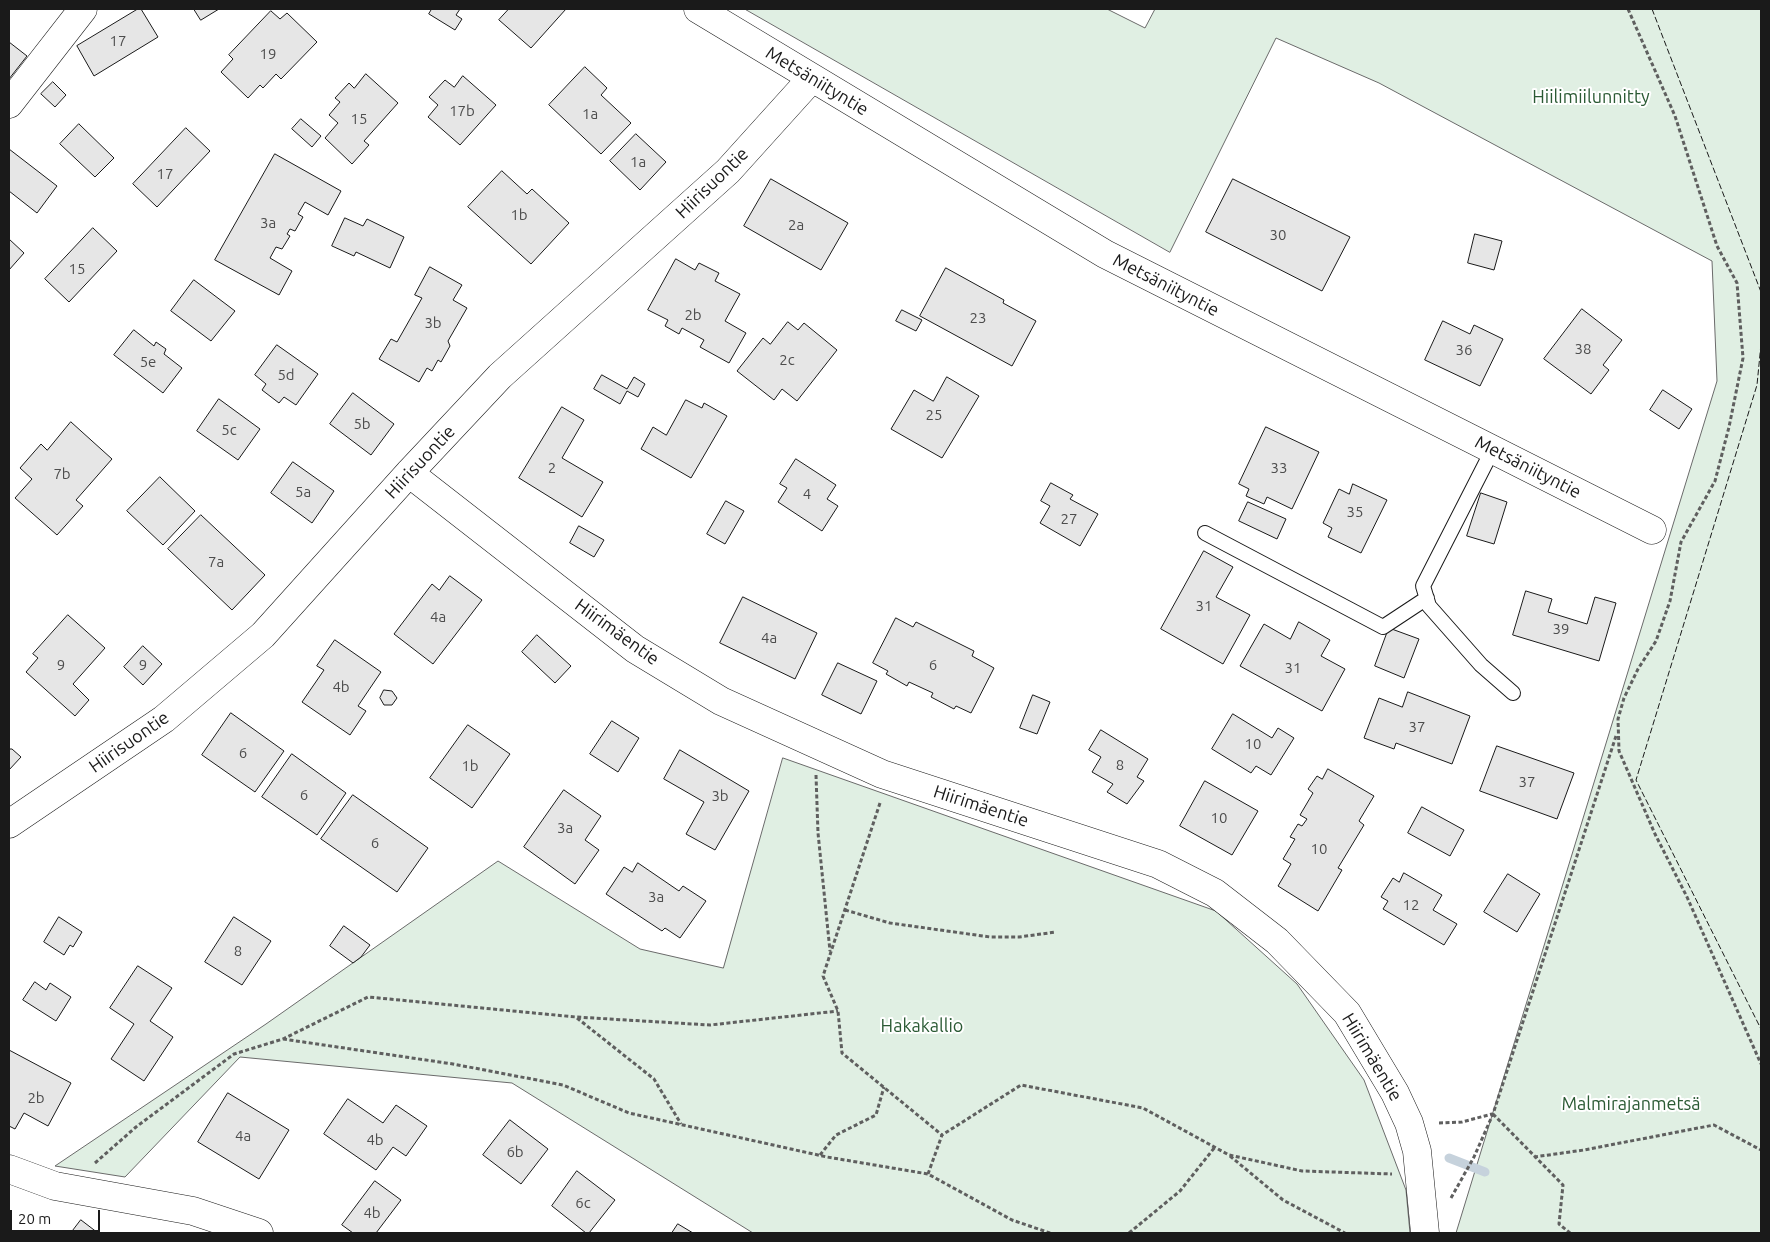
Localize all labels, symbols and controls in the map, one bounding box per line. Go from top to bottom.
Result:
house number: 17 [110,32,126,50]
street label: Metsäniityntie [762,42,872,120]
house number: 19 [260,45,276,63]
park label: Hiilimiilunnitty [1532,86,1650,108]
house number: 17b [449,102,475,120]
house number: 1a [582,105,598,123]
house number: 15 [351,110,367,128]
street label: Hiirisuontie [671,143,753,223]
house number: 1a [630,153,646,171]
house number: 17 [157,165,173,183]
house number: 1b [510,206,528,224]
house number: 3a [260,214,276,232]
house number: 2a [788,216,804,234]
house number: 30 [1270,226,1286,244]
street label: Metsäniityntie [1109,249,1223,321]
house number: 15 [69,260,85,278]
house number: 2b [684,306,702,324]
house number: 23 [970,309,986,327]
house number: 3b [424,314,442,332]
house number: 38 [1575,340,1591,358]
house number: 36 [1456,341,1472,359]
house number: 2c [779,351,795,369]
house number: 5e [140,353,156,371]
house number: 5d [277,366,295,384]
house number: 25 [926,406,942,424]
house number: 5b [353,415,371,433]
house number: 5c [221,421,237,439]
street label: Hiirisuontie [380,421,460,503]
street label: Metsäniityntie [1471,431,1585,503]
house number: 2 [548,459,556,477]
house number: 33 [1271,459,1287,477]
house number: 7b [53,465,71,483]
house number: 5a [295,483,311,501]
house number: 4 [803,485,811,503]
house number: 35 [1347,503,1363,521]
house number: 27 [1061,510,1077,528]
house number: 7a [208,553,224,571]
street label: Hiirimäentie [571,594,663,670]
house number: 31 [1196,597,1212,615]
house number: 4a [430,608,446,626]
house number: 39 [1553,620,1569,638]
house number: 4a [761,629,777,647]
house number: 9 [57,656,65,674]
house number: 9 [139,656,147,674]
house number: 6 [929,656,937,674]
house number: 31 [1285,659,1301,677]
house number: 4b [332,678,350,696]
street label: Hiirisuontie [85,707,173,777]
house number: 37 [1409,718,1425,736]
house number: 10 [1245,735,1261,753]
house number: 6 [239,744,247,762]
house number: 8 [1116,756,1124,774]
house number: 1b [461,757,479,775]
house number: 37 [1519,773,1535,791]
street label: Hiirimäentie [931,780,1031,832]
house number: 6 [300,786,308,804]
house number: 3b [711,787,729,805]
house number: 10 [1211,809,1227,827]
house number: 3a [557,819,573,837]
house number: 6 [371,834,379,852]
house number: 10 [1311,840,1327,858]
house number: 3a [648,888,664,906]
house number: 12 [1403,896,1419,914]
house number: 8 [234,942,242,960]
street label: Hiirimäentie [1337,1009,1407,1105]
park label: Hakakallio [881,1015,963,1037]
house number: 2b [27,1089,45,1107]
park label: Malmirajanmetsä [1561,1093,1701,1115]
house number: 4a [235,1127,251,1145]
house number: 4b [366,1131,384,1149]
house number: 6b [506,1143,524,1161]
house number: 6c [575,1194,591,1212]
scale bar [12,1200,102,1232]
house number: 4b [363,1204,381,1222]
text: 20 m [18,1210,51,1227]

